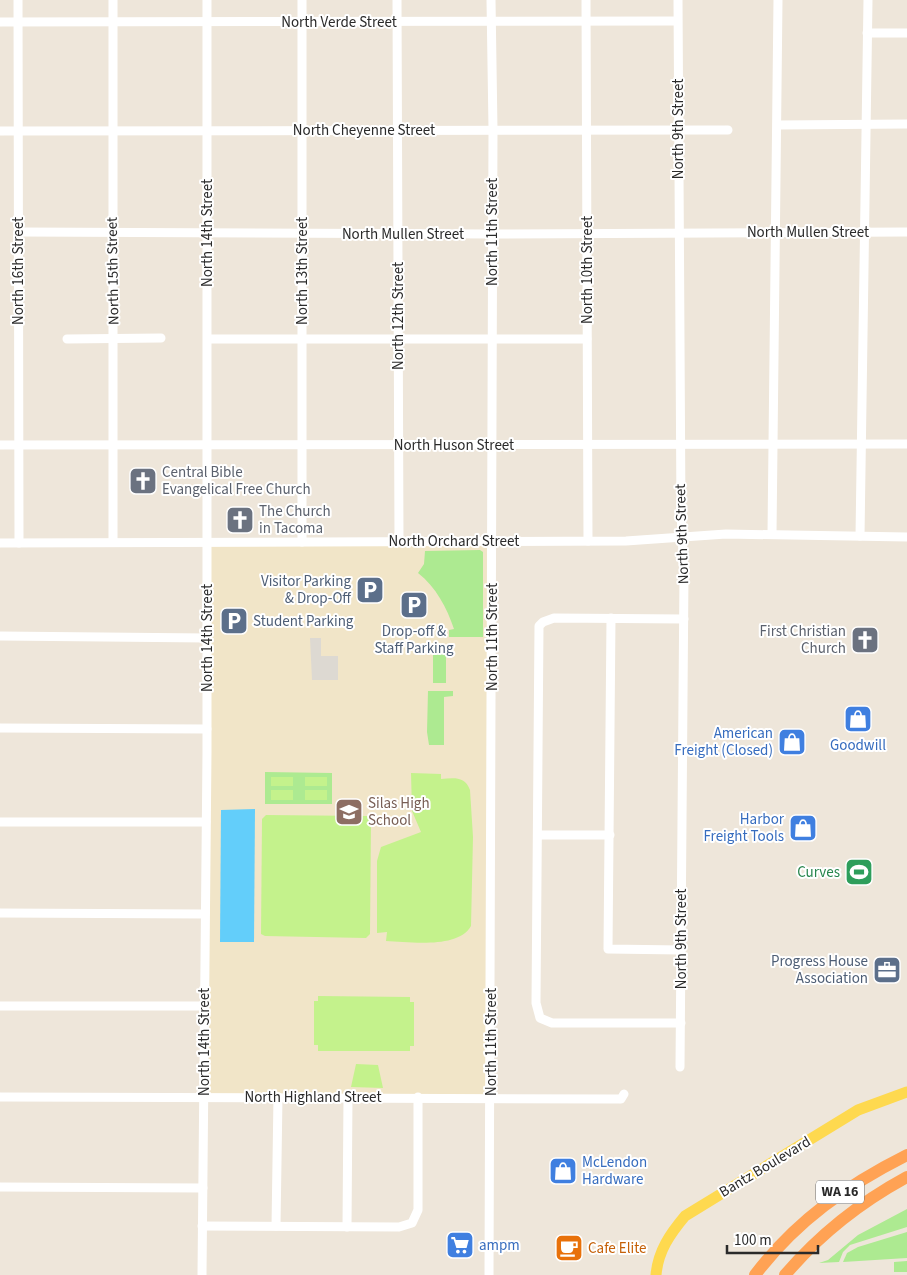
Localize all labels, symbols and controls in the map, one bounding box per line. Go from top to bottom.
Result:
street label: North Verde Street [281,12,397,33]
street label: North 9th Street [668,79,689,179]
street label: North Cheyenne Street [293,120,435,141]
street label: North 11th Street [482,178,503,286]
street label: North 14th Street [197,179,218,287]
street label: North 10th Street [577,216,598,324]
street label: North 16th Street [8,217,29,325]
street label: North 15th Street [102,217,124,325]
street label: North 13th Street [292,217,313,325]
street label: North Mullen Street [747,222,869,243]
street label: North Mullen Street [342,224,464,245]
street label: North 12th Street [388,262,409,370]
street label: North Huson Street [394,435,514,456]
place label: Central Bible Evangelical Free Church [162,462,311,500]
church icon: Central Bible Evangelical Free Church [128,466,158,496]
street label: North 9th Street [670,483,694,585]
place label: The Church in Tacoma [259,501,331,539]
church icon: The Church in Tacoma [225,505,255,535]
street label: North Orchard Street [389,531,519,552]
place label: Visitor Parking & Drop-Off [261,571,352,609]
parking icon: Visitor Parking & Drop-Off [355,575,385,605]
street label: North 11th Street [482,583,503,691]
street label: North 14th Street [197,584,218,692]
parking icon: Drop-off & Staff Parking [399,590,429,620]
parking icon: Student Parking [219,606,249,636]
place label: Student Parking [253,611,354,632]
place label: Drop-off & Staff Parking [374,621,454,659]
place label: First Christian Church [760,621,846,659]
church icon: First Christian Church [850,625,880,655]
shop icon: Goodwill [843,704,873,734]
place label: American Freight (Closed) [674,723,773,761]
shop icon: American Freight (Closed) [777,727,807,757]
place label: Goodwill [830,735,886,756]
place label: Silas High School [368,793,430,831]
school or university icon: Silas High School [334,797,364,827]
place label: Harbor Freight Tools [703,809,785,847]
shop icon: Harbor Freight Tools [788,813,818,843]
sports icon: Curves [844,857,874,887]
place label: Curves [797,862,840,883]
street label: North 9th Street [671,889,692,989]
place label: Progress House Association [771,951,868,989]
office icon: Progress House Association [872,955,902,985]
street label: North 14th Street [194,988,215,1096]
street label: North 11th Street [481,988,502,1096]
street label: North Highland Street [245,1087,381,1108]
street label: Bantz Boulevard [715,1131,815,1203]
place label: McLendon Hardware [582,1152,647,1190]
shop icon: McLendon Hardware [548,1156,578,1186]
road number: WA 16 [816,1180,864,1204]
scale bar [727,1222,818,1254]
supermarket icon: ampm [445,1230,475,1260]
text: 100 m [734,1230,772,1251]
cafe icon: Cafe Elite [554,1233,584,1263]
place label: ampm [479,1235,520,1256]
place label: Cafe Elite [588,1238,647,1259]

